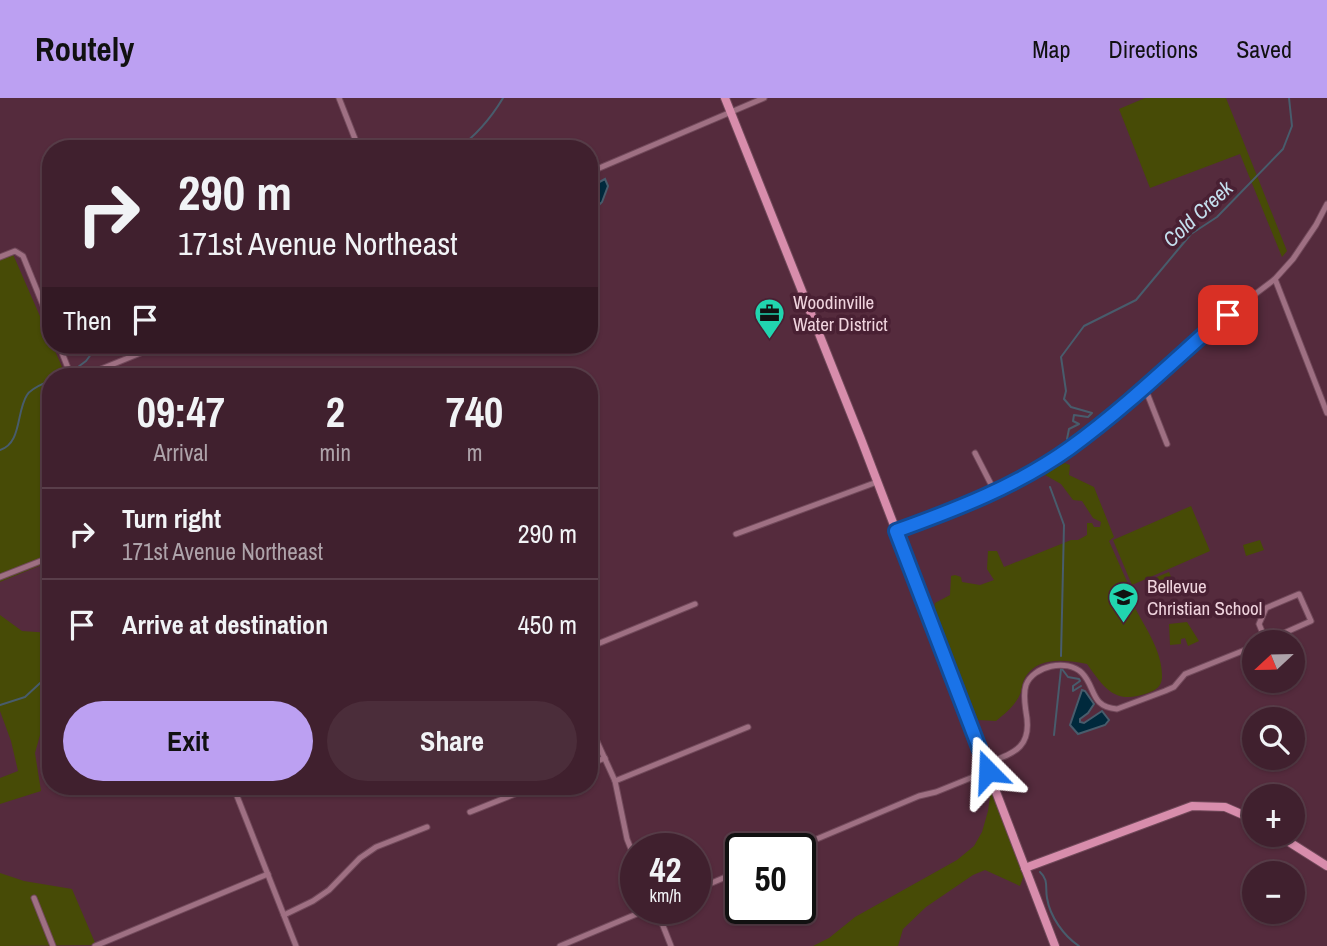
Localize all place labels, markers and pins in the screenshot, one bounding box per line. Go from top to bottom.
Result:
pin [1198,285,1258,345]
place label: Woodinville Water District [793,289,888,337]
office icon: Woodinville Water District [753,296,787,340]
place label: Bellevue Christian School [1147,573,1262,621]
school or university icon: Bellevue Christian School [1107,580,1141,624]

